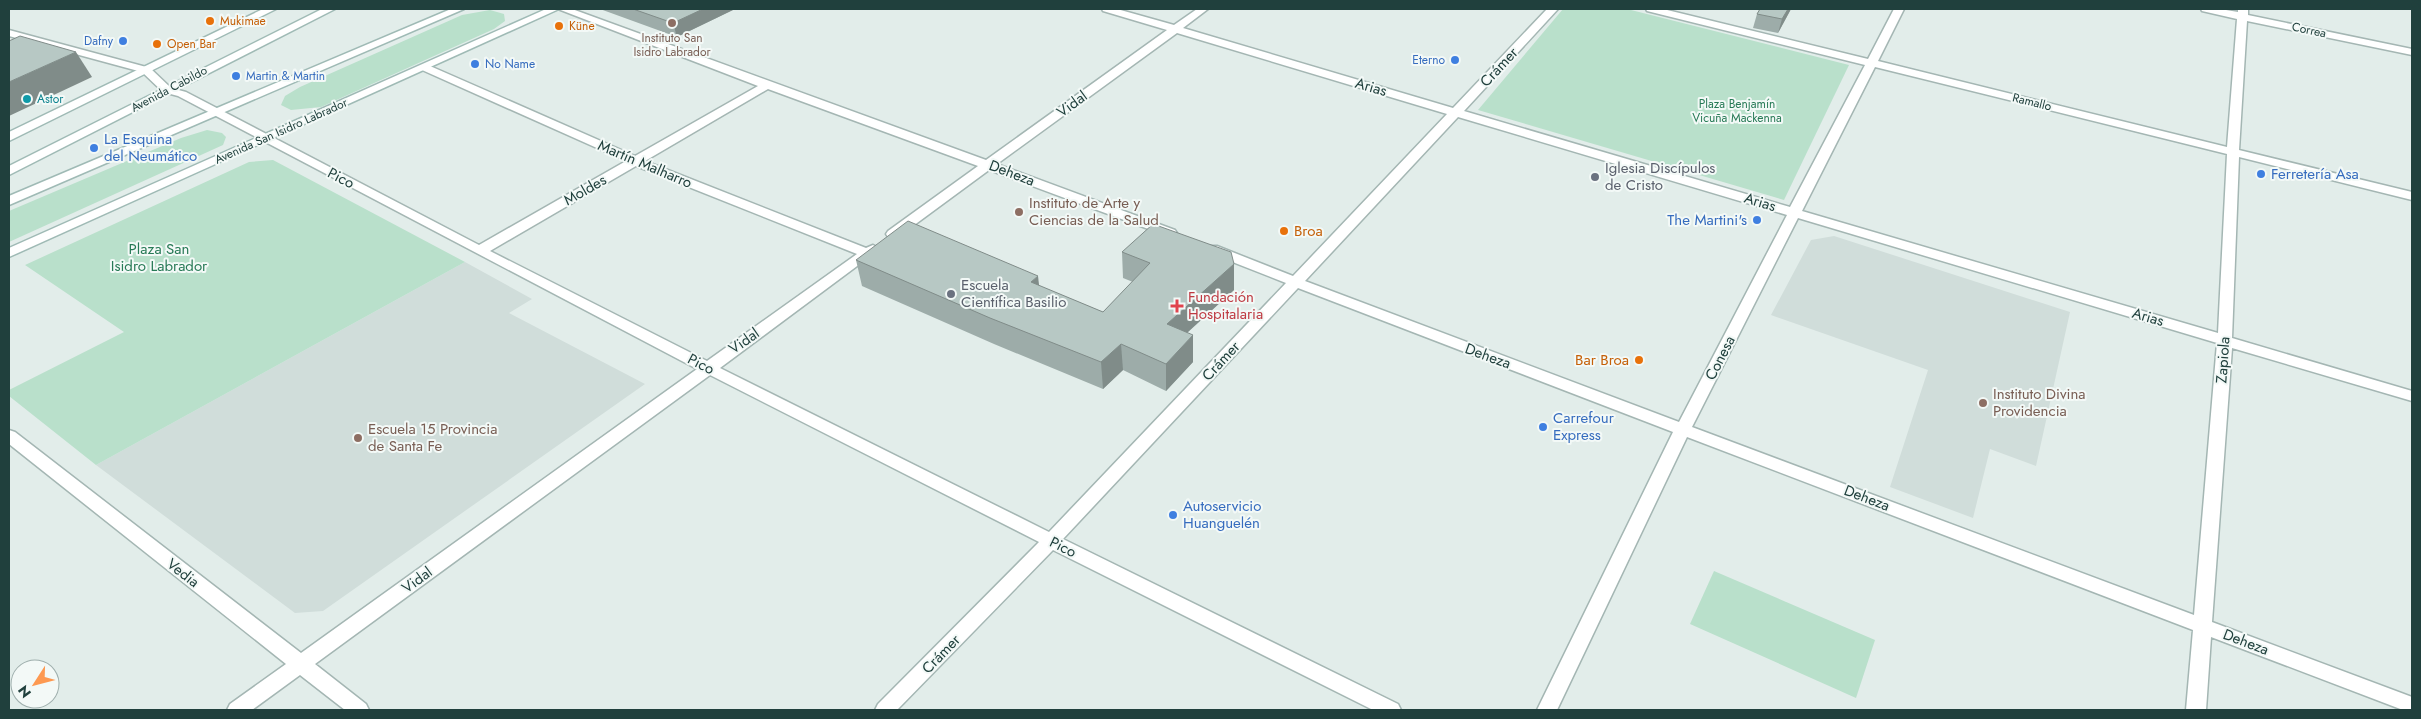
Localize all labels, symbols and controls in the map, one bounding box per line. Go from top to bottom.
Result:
place label: Mukimae [220,12,266,30]
marker: Mukimae [204,15,216,27]
place label: Küne [569,17,595,35]
marker: Instituto San Isidro Labrador [666,17,678,29]
street label: Correa [2290,18,2328,42]
marker: Küne [553,20,565,32]
place label: Instituto San Isidro Labrador [633,29,711,61]
place label: Dafny [84,32,114,50]
marker: Dafny [117,35,129,47]
place label: Open Bar [167,35,217,53]
marker: Open Bar [151,38,163,50]
street label: Crámer [1475,42,1524,92]
place label: Eterno [1412,51,1445,69]
marker: Eterno [1449,54,1461,66]
place label: No Name [485,55,535,73]
marker: No Name [469,58,481,70]
street label: Avenida Cabildo [128,61,211,117]
place label: Martin & Martin [246,67,325,85]
marker: Martin & Martin [230,70,242,82]
street label: Arias [1352,72,1390,102]
street label: Vidal [1052,85,1092,123]
street label: Ramallo [2011,88,2054,116]
place label: Astor [37,90,64,108]
marker: Astor [21,93,33,105]
street label: Avenida San Isidro Labrador [212,93,351,168]
park label: Plaza Benjamín Vicuña Mackenna [1692,95,1782,127]
place label: La Esquina del Neumático [104,128,197,167]
street label: Martín Malharro [594,134,696,194]
marker: La Esquina del Neumático [88,142,100,154]
street label: Deheza [986,154,1038,192]
place label: Iglesia Discípulos de Cristo [1605,157,1715,196]
street label: Pico [324,162,358,194]
place label: Ferretería Asa [2271,163,2359,185]
marker: Ferretería Asa [2255,168,2267,180]
street label: Moldes [560,169,610,211]
marker: Iglesia Discípulos de Cristo [1589,171,1601,183]
street label: Arias [1741,187,1779,217]
place label: Instituto de Arte y Ciencias de la Salud [1029,192,1159,231]
marker: Instituto de Arte y Ciencias de la Salud [1013,206,1025,218]
place label: The Martini's [1667,209,1747,231]
marker: The Martini's [1751,214,1763,226]
place label: Broa [1294,220,1323,242]
marker: Broa [1278,225,1290,237]
park label: Plaza San Isidro Labrador [111,238,208,277]
place label: Escuela Científica Basilio [961,274,1066,313]
place label: Fundación Hospitalaria [1188,286,1263,325]
marker: Escuela Científica Basilio [945,288,957,300]
marker: Fundación Hospitalaria [1170,299,1184,313]
street label: Arias [2129,302,2167,332]
street label: Vidal [724,323,764,359]
street label: Conesa [1699,332,1741,384]
street label: Crámer [1197,336,1246,386]
street label: Zapiola [2210,336,2236,384]
street label: Deheza [1462,338,1514,374]
street label: Pico [684,348,718,380]
place label: Bar Broa [1575,349,1629,371]
marker: Bar Broa [1633,354,1645,366]
place label: Instituto Divina Providencia [1993,383,2086,422]
marker: Instituto Divina Providencia [1977,397,1989,409]
place label: Carrefour Express [1553,407,1615,446]
place label: Escuela 15 Provincia de Santa Fe [368,418,497,457]
marker: Carrefour Express [1537,421,1549,433]
marker: Escuela 15 Provincia de Santa Fe [352,432,364,444]
street label: Deheza [1841,479,1893,517]
place label: Autoservicio Huanguelén [1183,495,1261,534]
marker: Autoservicio Huanguelén [1167,509,1179,521]
street label: Pico [1046,531,1080,563]
street label: Vedia [162,553,204,593]
street label: Vidal [397,561,437,599]
street label: Deheza [2220,623,2272,661]
street label: Crámer [917,629,966,679]
north arrow [10,659,60,709]
text: N [13,681,36,702]

